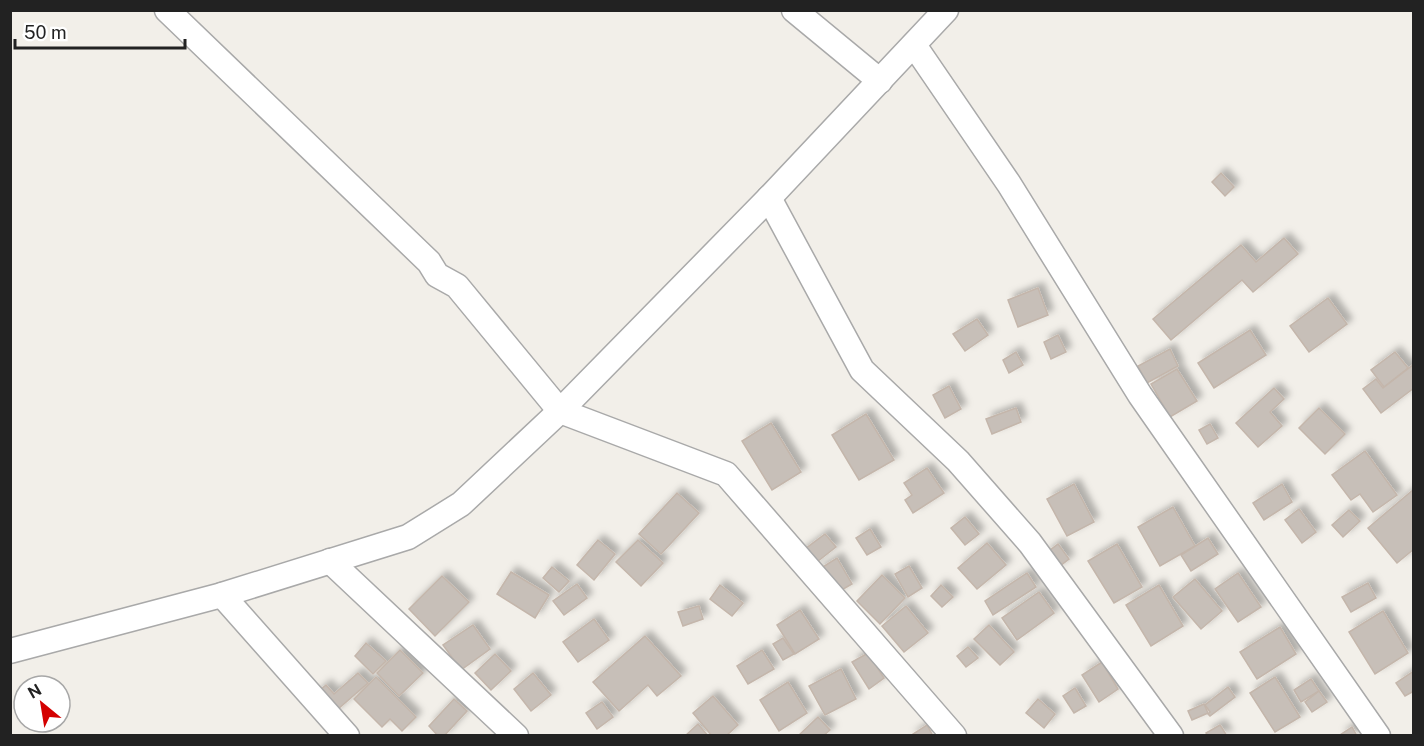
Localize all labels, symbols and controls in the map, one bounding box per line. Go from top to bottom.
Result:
scale bar [15,12,184,50]
text: 50 m [24,22,67,43]
north arrow [12,674,72,734]
text: N [25,680,45,703]

